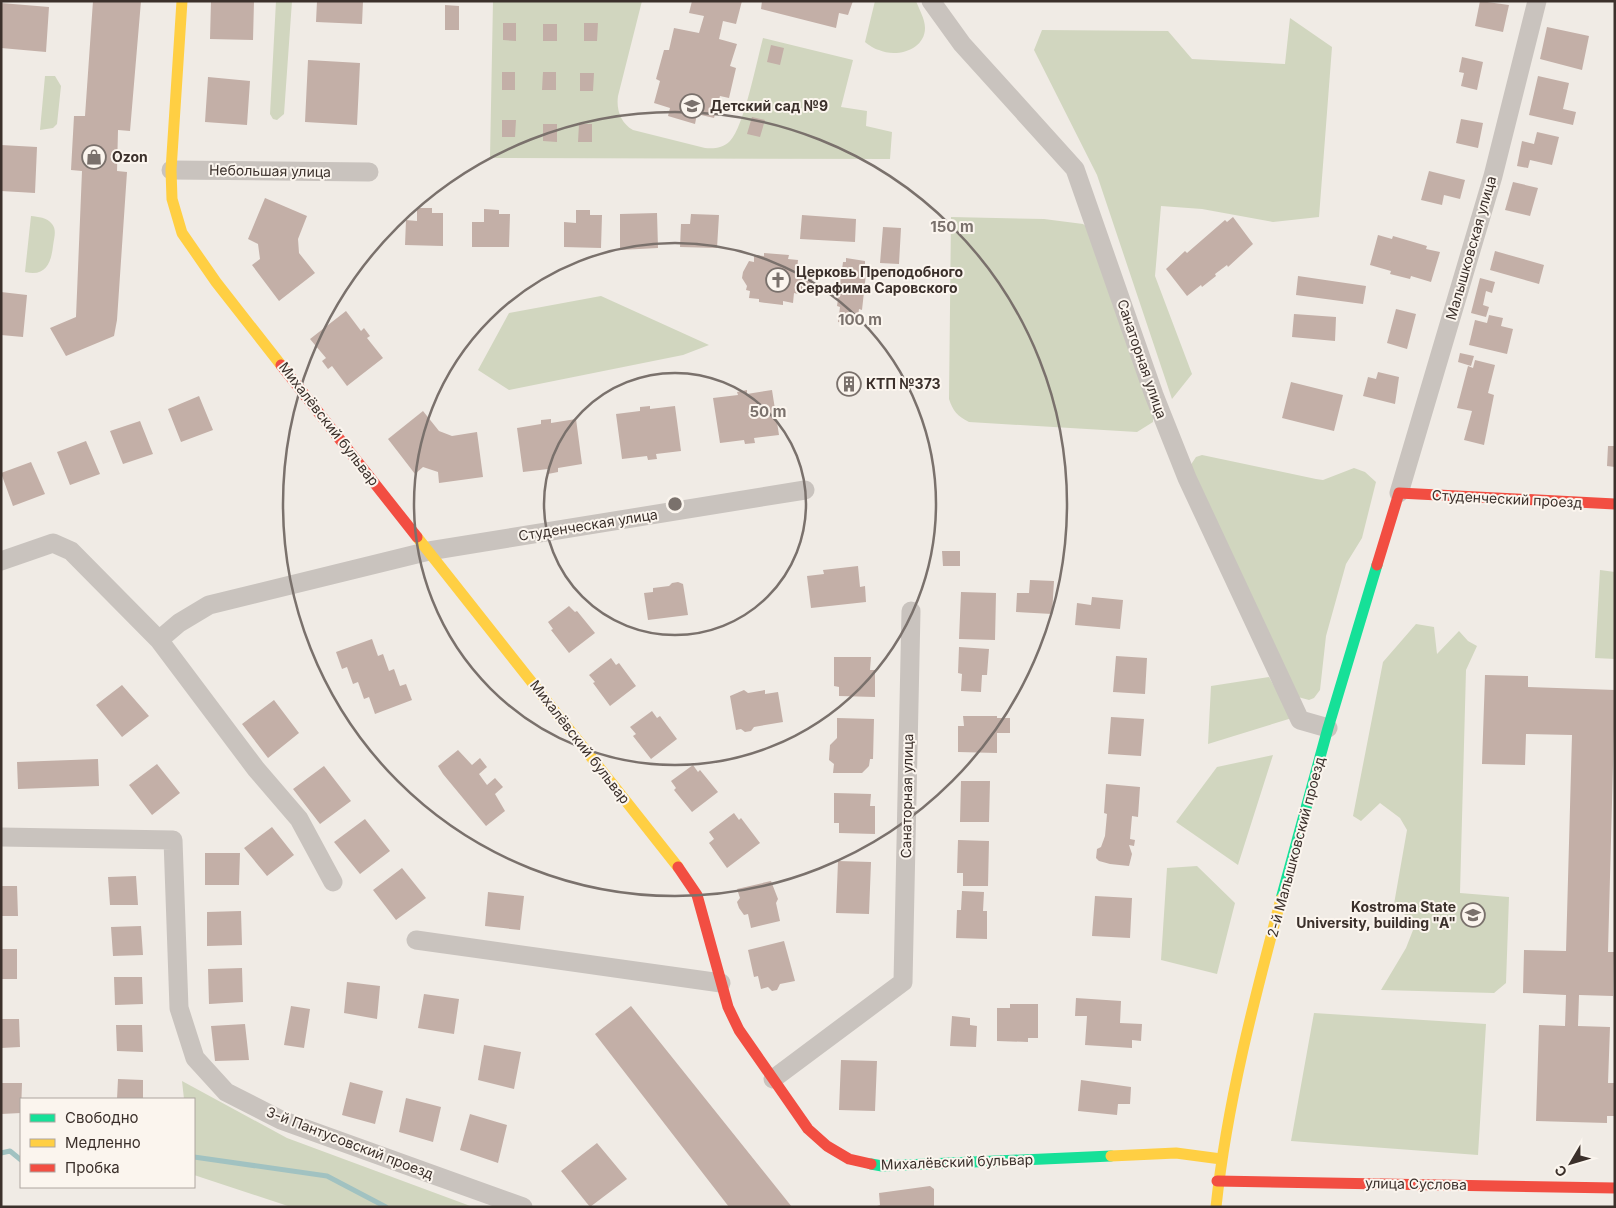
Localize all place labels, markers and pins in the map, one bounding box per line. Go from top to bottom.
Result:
school or university icon: Детский сад №9 [679,93,705,119]
place label: Детский сад №9 [710,97,828,114]
shop icon: Ozon [81,144,107,170]
place label: Ozon [112,148,148,165]
place label: Церковь Преподобного Серафима Саровского [796,263,964,296]
church icon: Церковь Преподобного Серафима Саровского [765,267,791,293]
building icon: КТП №373 [836,371,862,397]
place label: КТП №373 [866,375,941,392]
centre of rings [666,495,684,513]
place label: Kostroma State University, building "A" [1296,898,1456,931]
school or university icon: Kostroma State University, building "A" [1460,902,1486,928]

